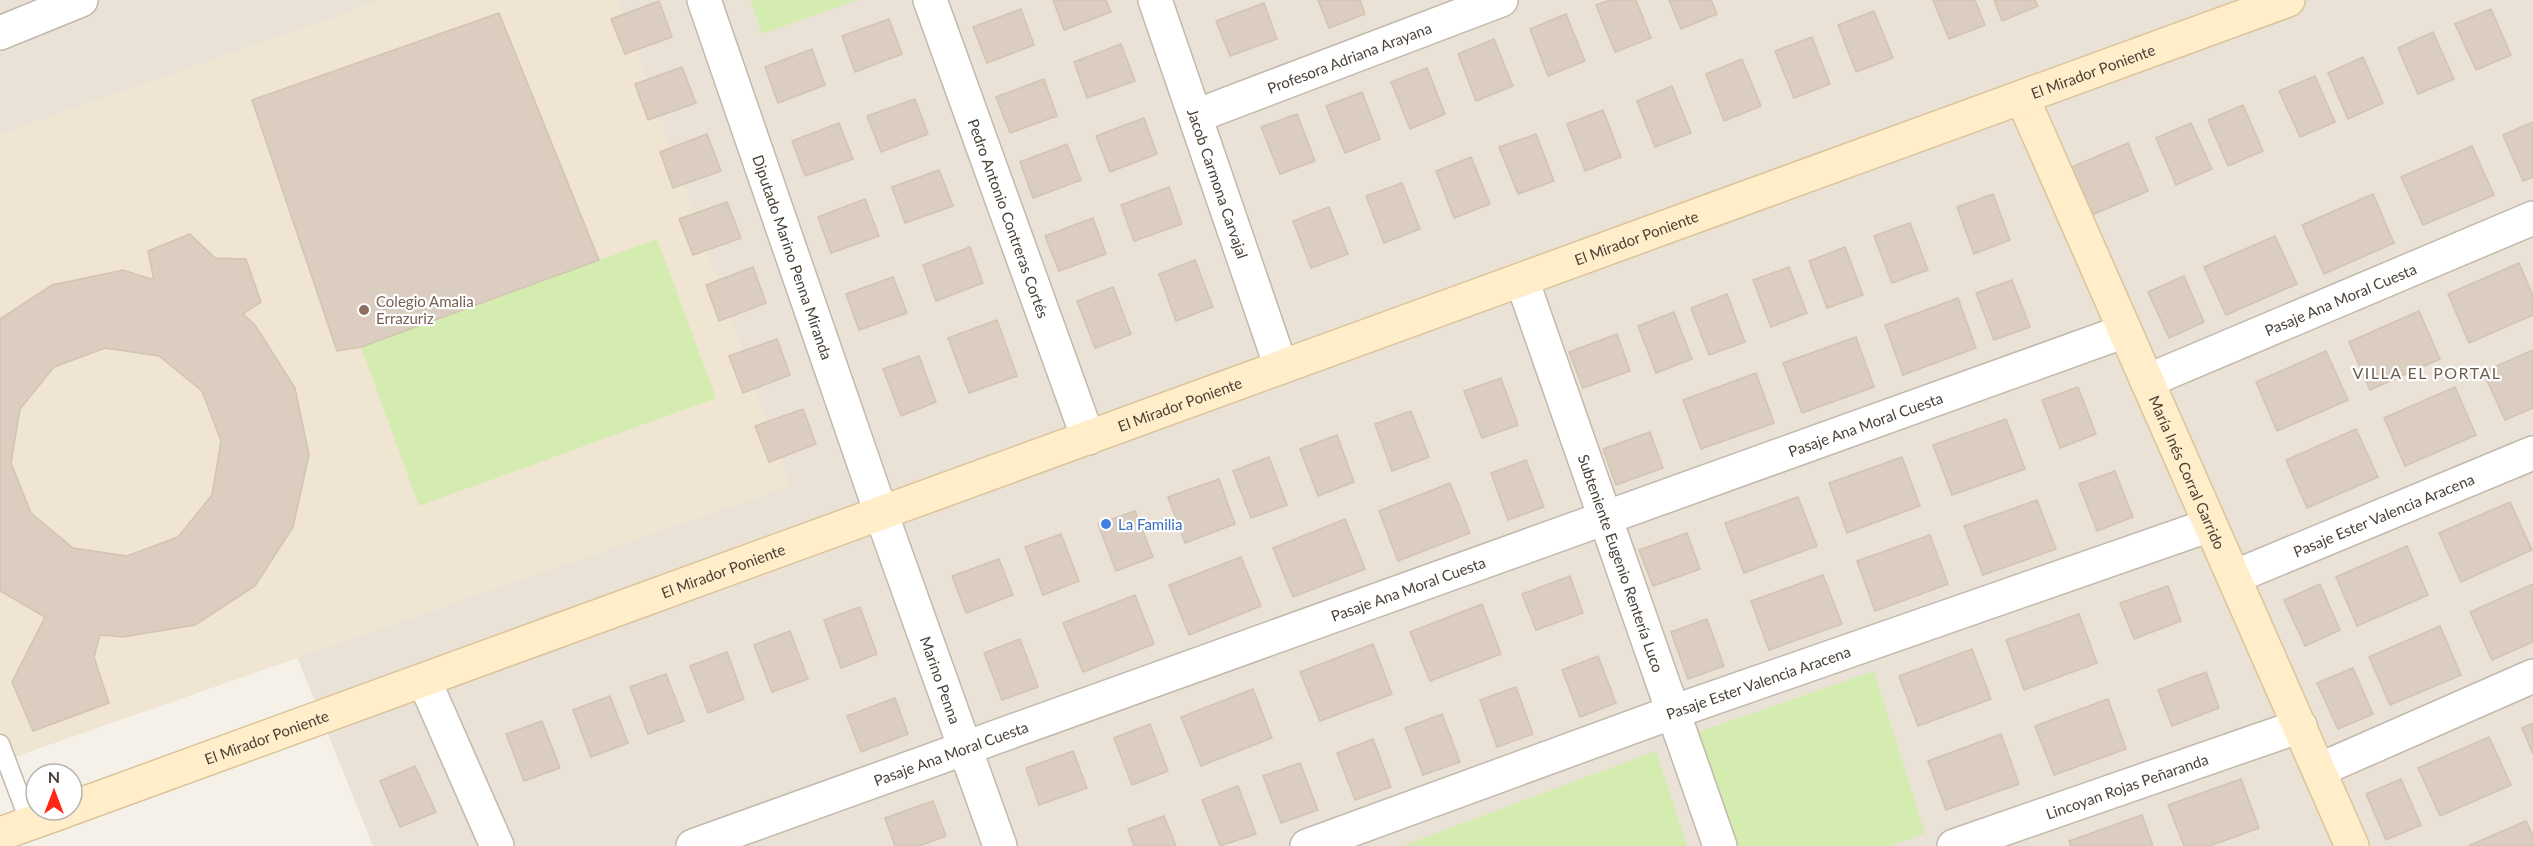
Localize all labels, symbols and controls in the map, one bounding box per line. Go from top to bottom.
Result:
street label: Profesora Adriana Arayana [1265,18,1434,97]
street label: El Mirador Poniente [2028,40,2157,102]
street label: Jacob Carmona Carvajal [1184,106,1252,261]
street label: Pedro Antonio Contreras Cortés [965,116,1053,320]
street label: Diputado Marino Penna Miranda [749,152,836,362]
street label: El Mirador Poniente [1572,207,1701,268]
street label: Pasaje Ana Moral Cuesta [2262,259,2419,339]
place label: Colegio Amalia Errazuriz [376,292,474,327]
marker: Colegio Amalia Errazuriz [357,303,371,317]
district label: VILLA EL PORTAL [2352,363,2502,382]
street label: El Mirador Poniente [1115,373,1244,435]
street label: Pasaje Ana Moral Cuesta [1786,388,1945,460]
street label: María Inés Corral Garrido [2146,393,2229,552]
street label: Subteniente Eugenio Rentería Luco [1575,452,1668,675]
street label: Pasaje Ester Valencia Aracena [2291,469,2477,560]
place label: La Familia [1118,515,1182,533]
marker: La Familia [1099,517,1113,531]
street label: El Mirador Poniente [659,540,788,601]
street label: Pasaje Ana Moral Cuesta [1328,553,1488,625]
street label: Marino Penna [917,634,965,726]
street label: Pasaje Ester Valencia Aracena [1664,642,1853,723]
street label: El Mirador Poniente [202,706,331,768]
street label: Pasaje Ana Moral Cuesta [871,717,1031,789]
street label: Lincoyan Rojas Peñaranda [2043,750,2210,822]
north arrow [24,762,84,822]
text: N [48,767,60,786]

